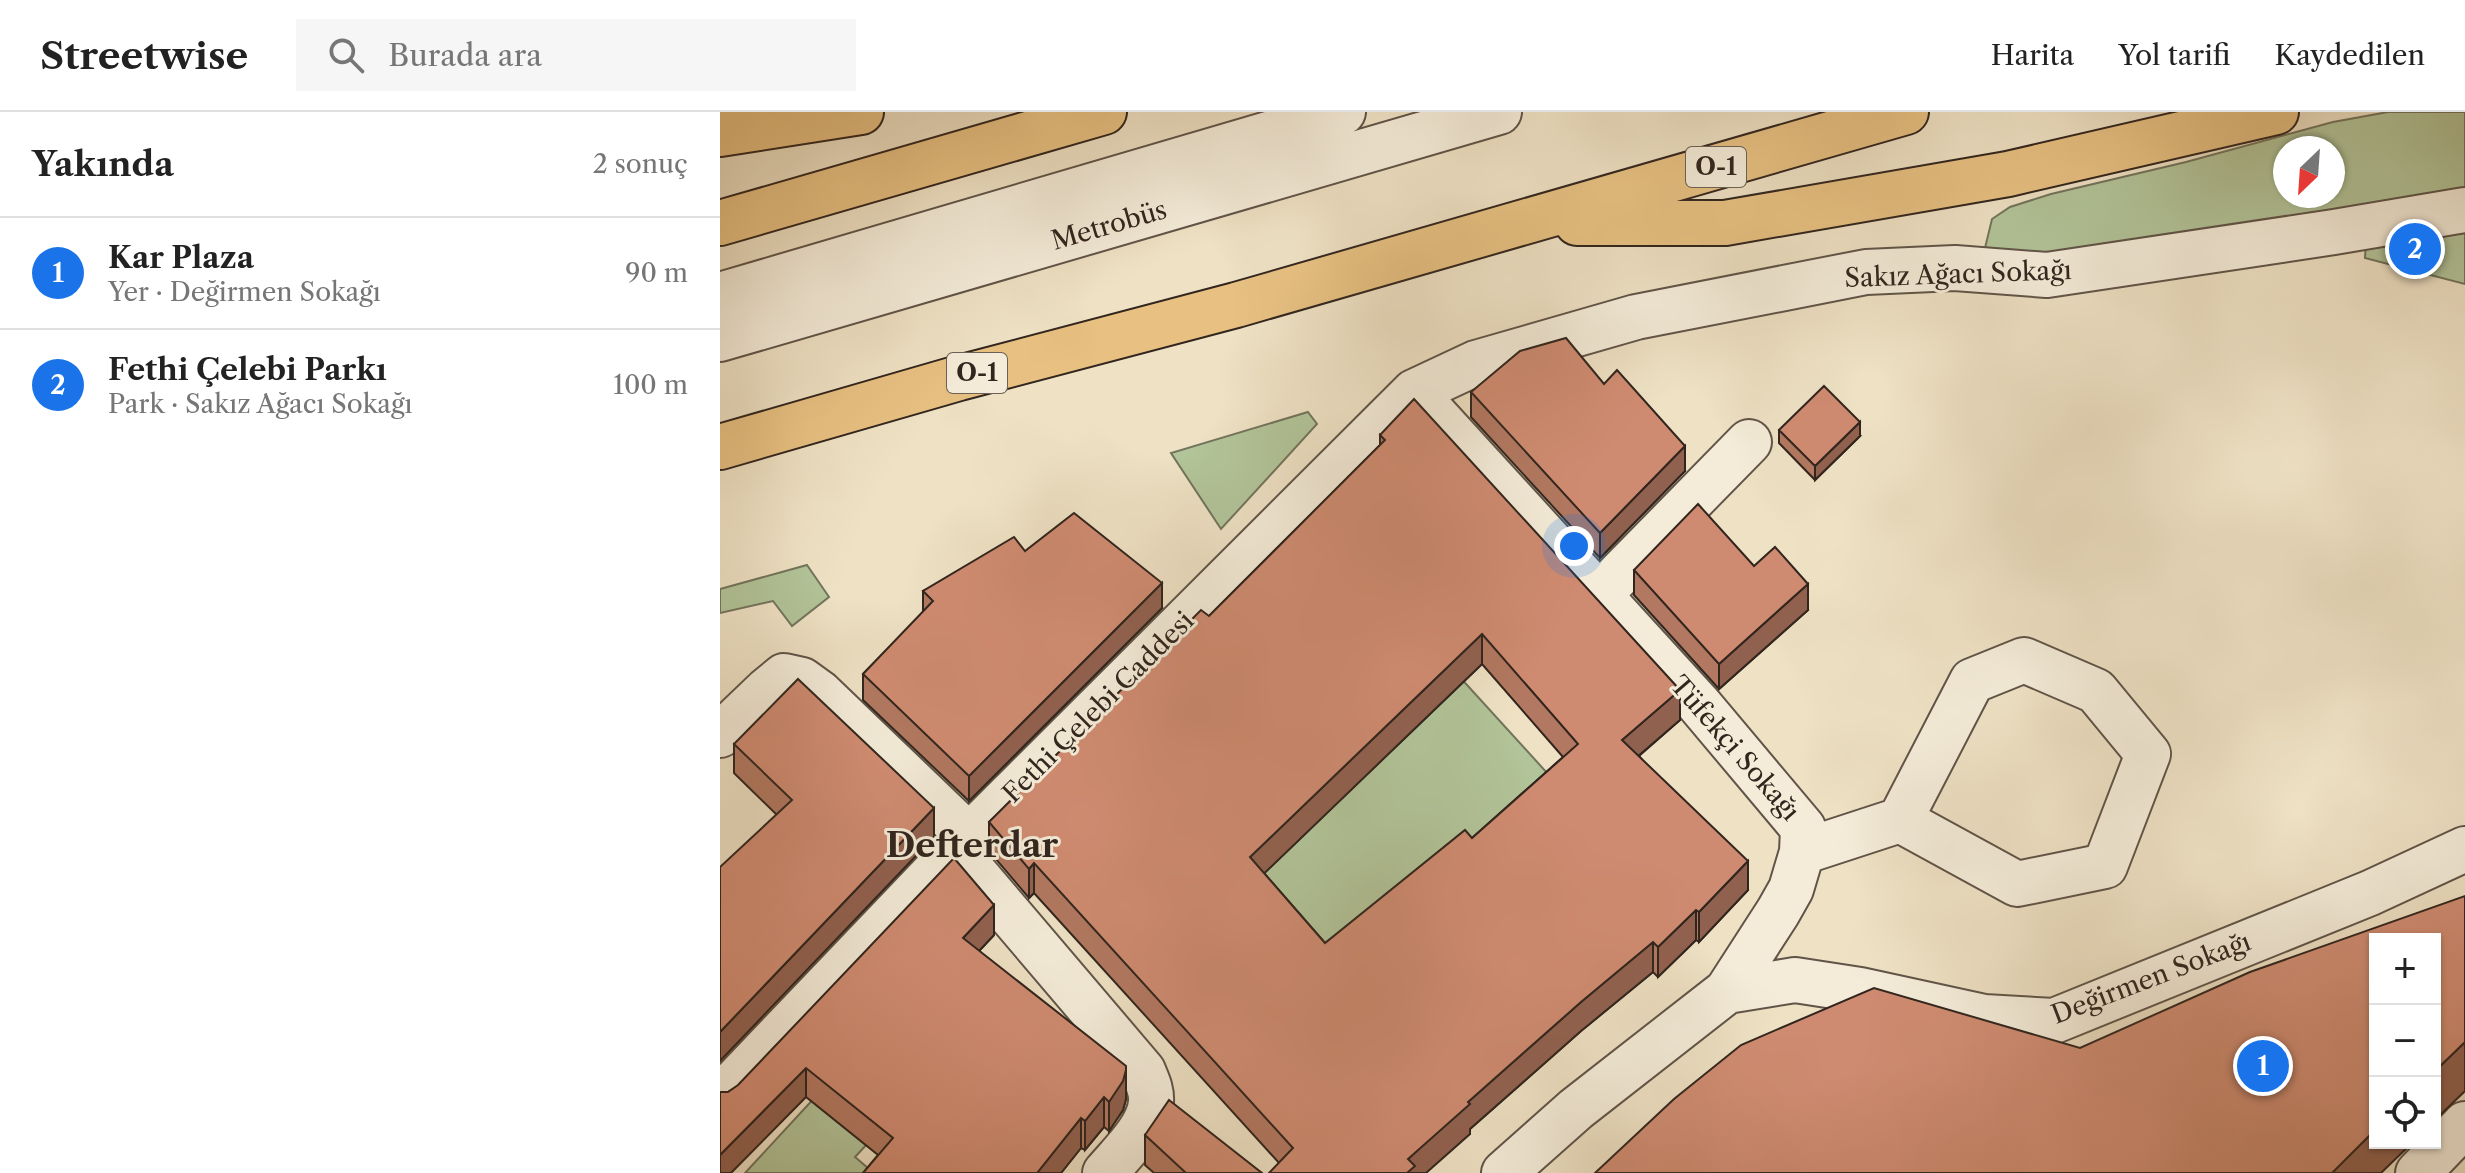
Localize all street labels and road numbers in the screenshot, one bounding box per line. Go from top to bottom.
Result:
road number: O-1 [1686,147,1746,187]
street label: Metrobüs [1048,193,1170,257]
street label: Sakız Ağacı Sokağı [1844,254,2072,294]
road number: O-1 [947,353,1007,393]
street label: Fethi Çelebi Caddesi [996,605,1200,809]
street label: Tüfekçi Sokağı [1663,669,1807,827]
street label: Değirmen Sokağı [2047,925,2255,1031]

